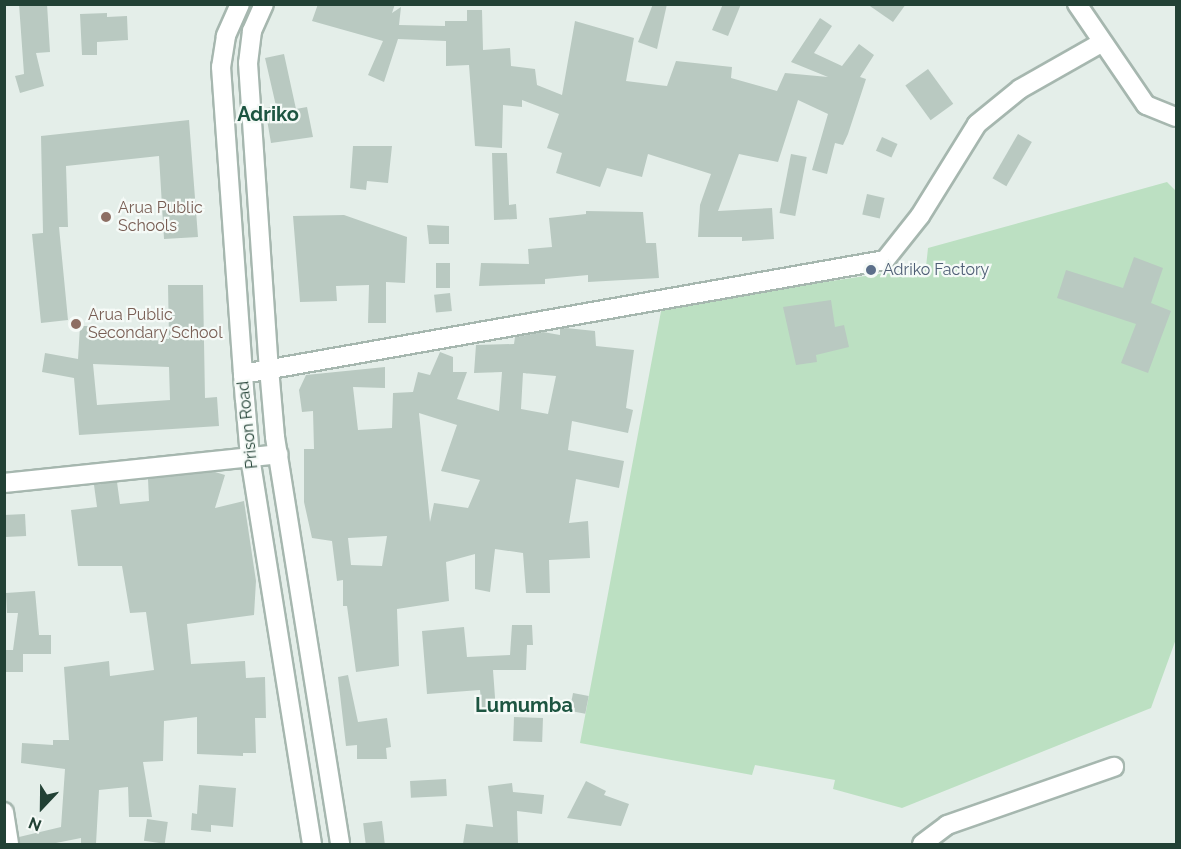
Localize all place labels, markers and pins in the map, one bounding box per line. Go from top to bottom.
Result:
place label: Arua Public Schools [118,198,203,236]
marker: Arua Public Schools [99,210,113,224]
place label: Adriko Factory [883,260,989,280]
marker: Adriko Factory [864,263,878,277]
place label: Arua Public Secondary School [88,305,223,343]
marker: Arua Public Secondary School [69,317,83,331]

